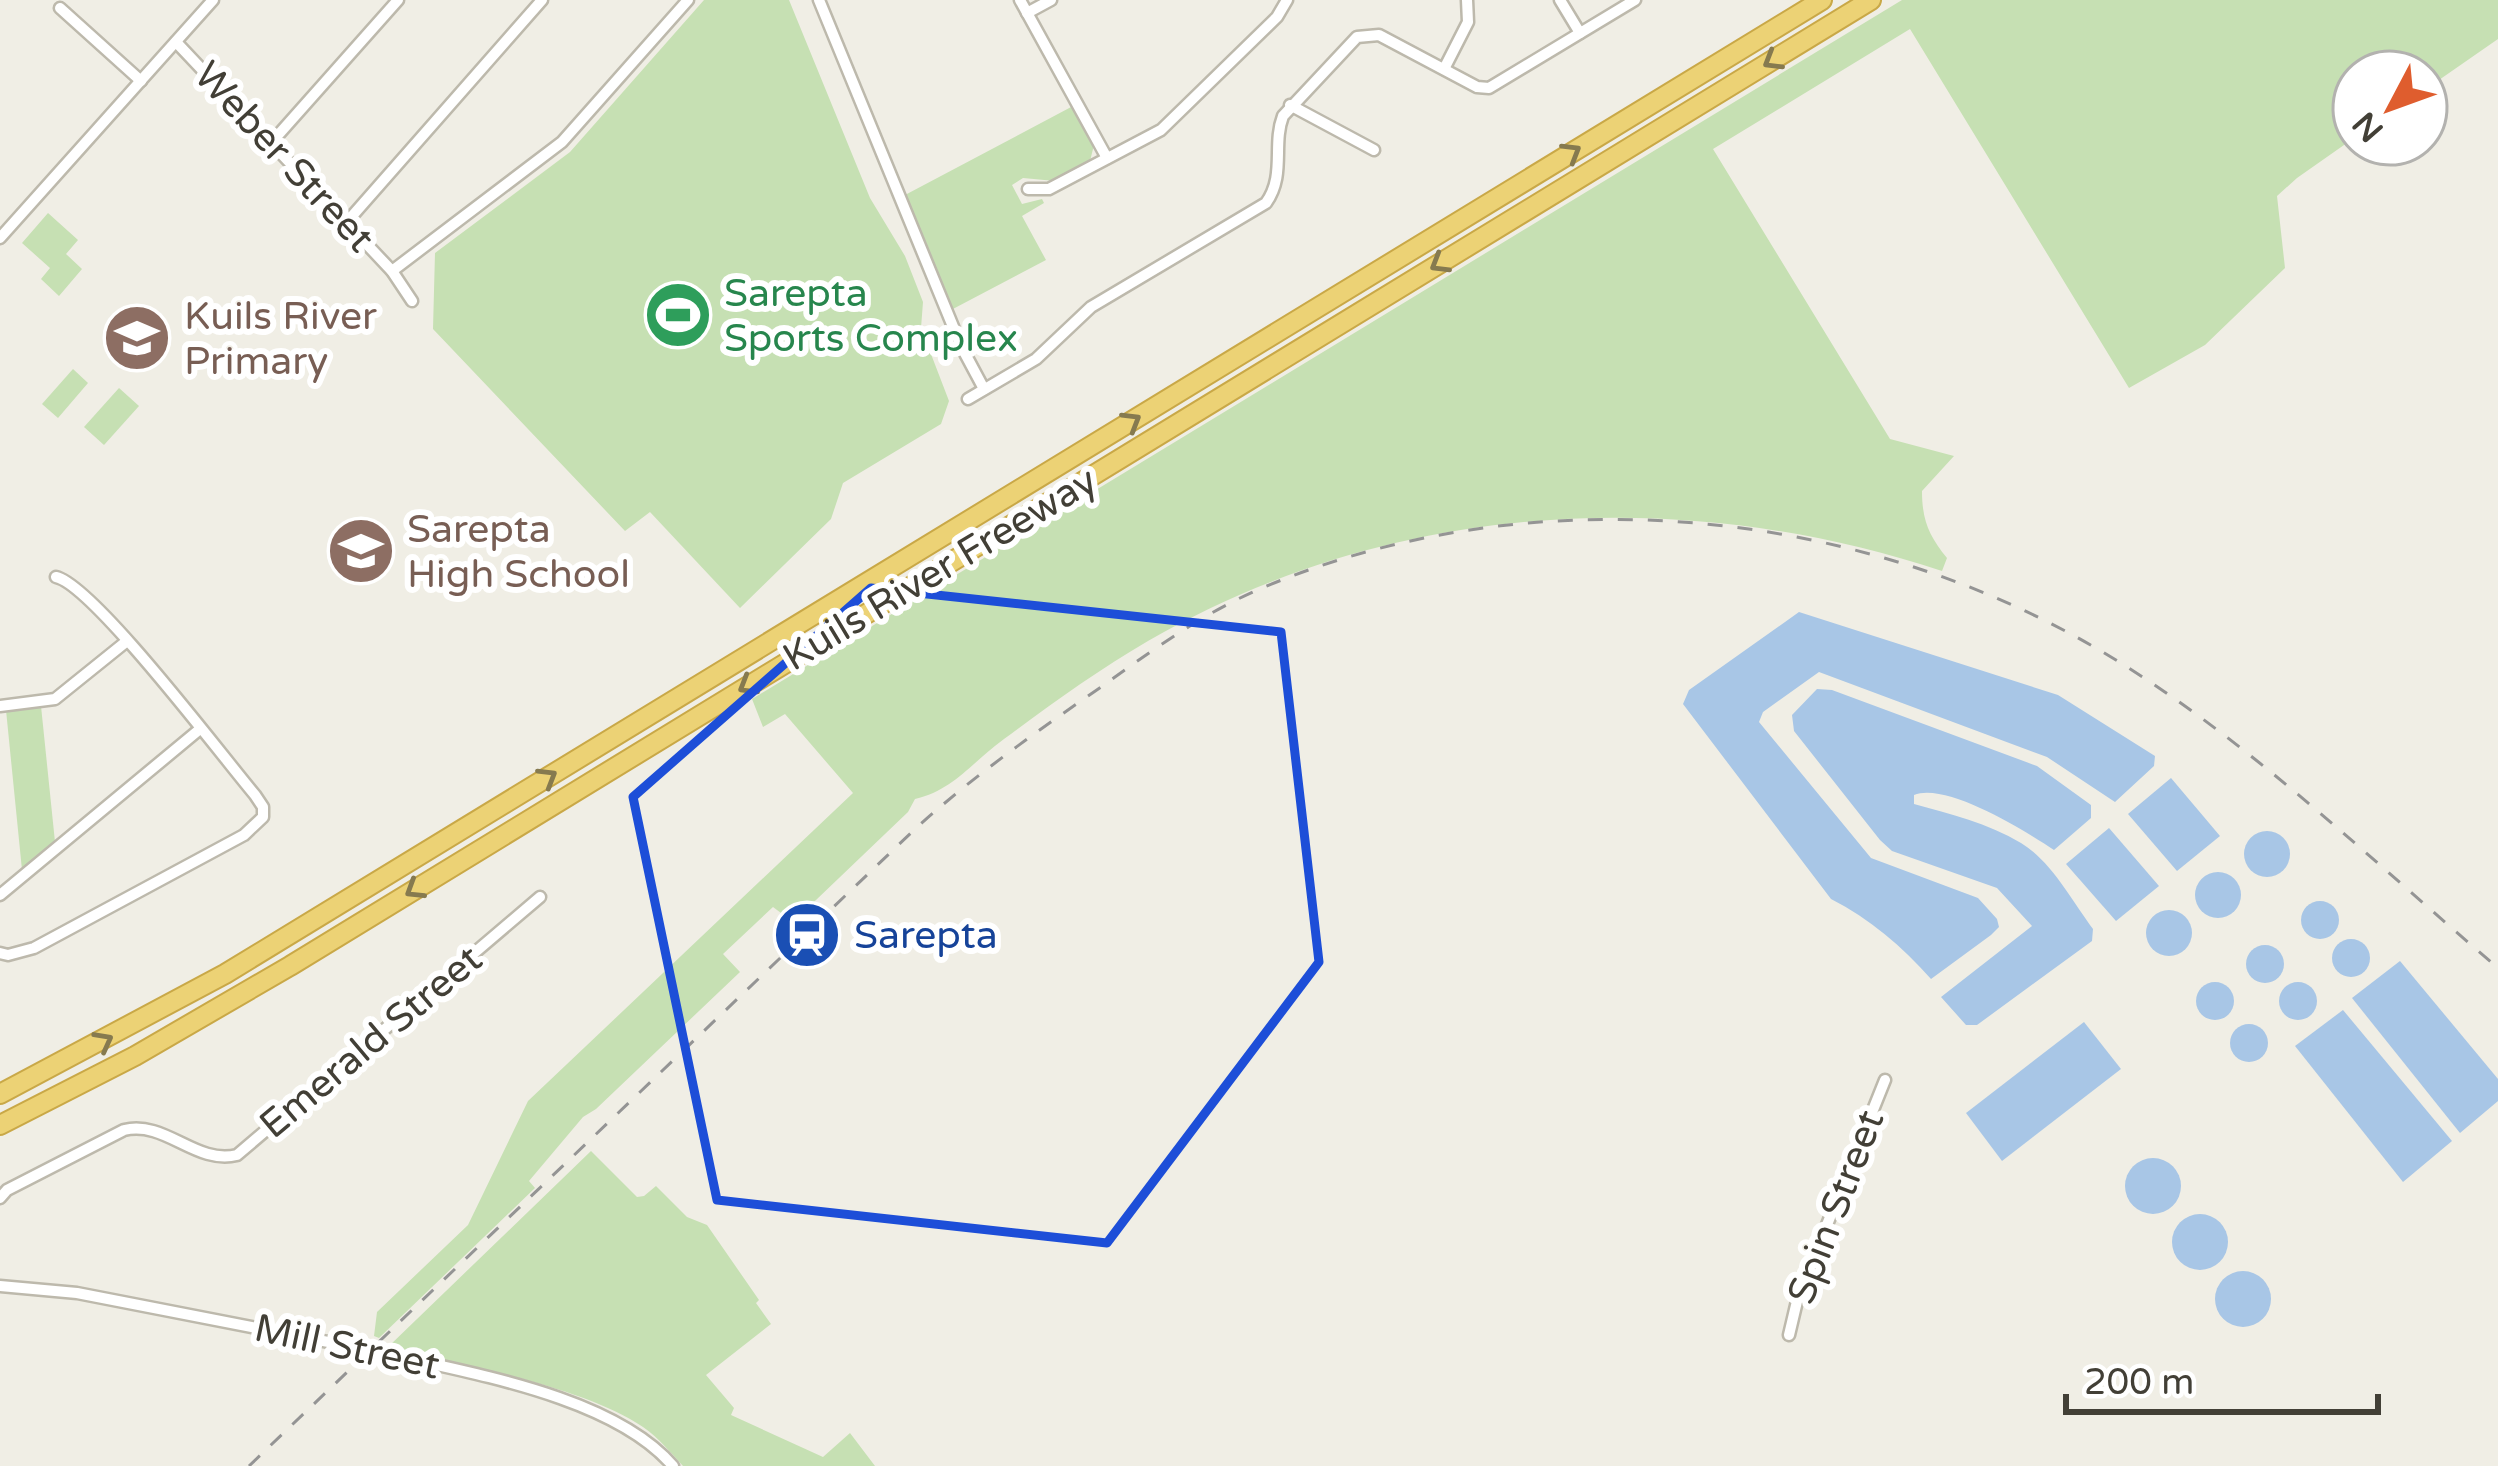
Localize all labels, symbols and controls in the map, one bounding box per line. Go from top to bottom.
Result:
one-way arrow [1763,47,1785,69]
north arrow [2330,48,2450,168]
street label: Weber Street [184,52,384,262]
text: N [2345,104,2392,149]
one-way arrow [1559,144,1581,166]
one-way arrow [1430,250,1452,272]
place label: Sarepta Sports Complex [724,270,1018,362]
sports icon: Sarepta Sports Complex [643,280,713,350]
place label: Kuils River Primary [184,293,377,385]
school or university icon: Kuils River Primary [102,303,172,373]
one-way arrow [1119,413,1141,435]
street label: Kuils River Freeway [775,457,1105,681]
place label: Sarepta High School [407,506,630,598]
school or university icon: Sarepta High School [326,516,396,586]
one-way arrow [738,672,760,695]
one-way arrow [535,769,557,791]
one-way arrow [406,876,428,898]
station icon: Sarepta [772,900,842,970]
place label: Sarepta [854,912,998,959]
street label: Emerald Street [250,935,492,1148]
one-way arrow [92,1032,113,1055]
street label: Spin Street [1778,1104,1894,1310]
street label: Mill Street [250,1304,444,1390]
scale bar [2066,1340,2378,1414]
text: 200 m [2084,1361,2194,1404]

